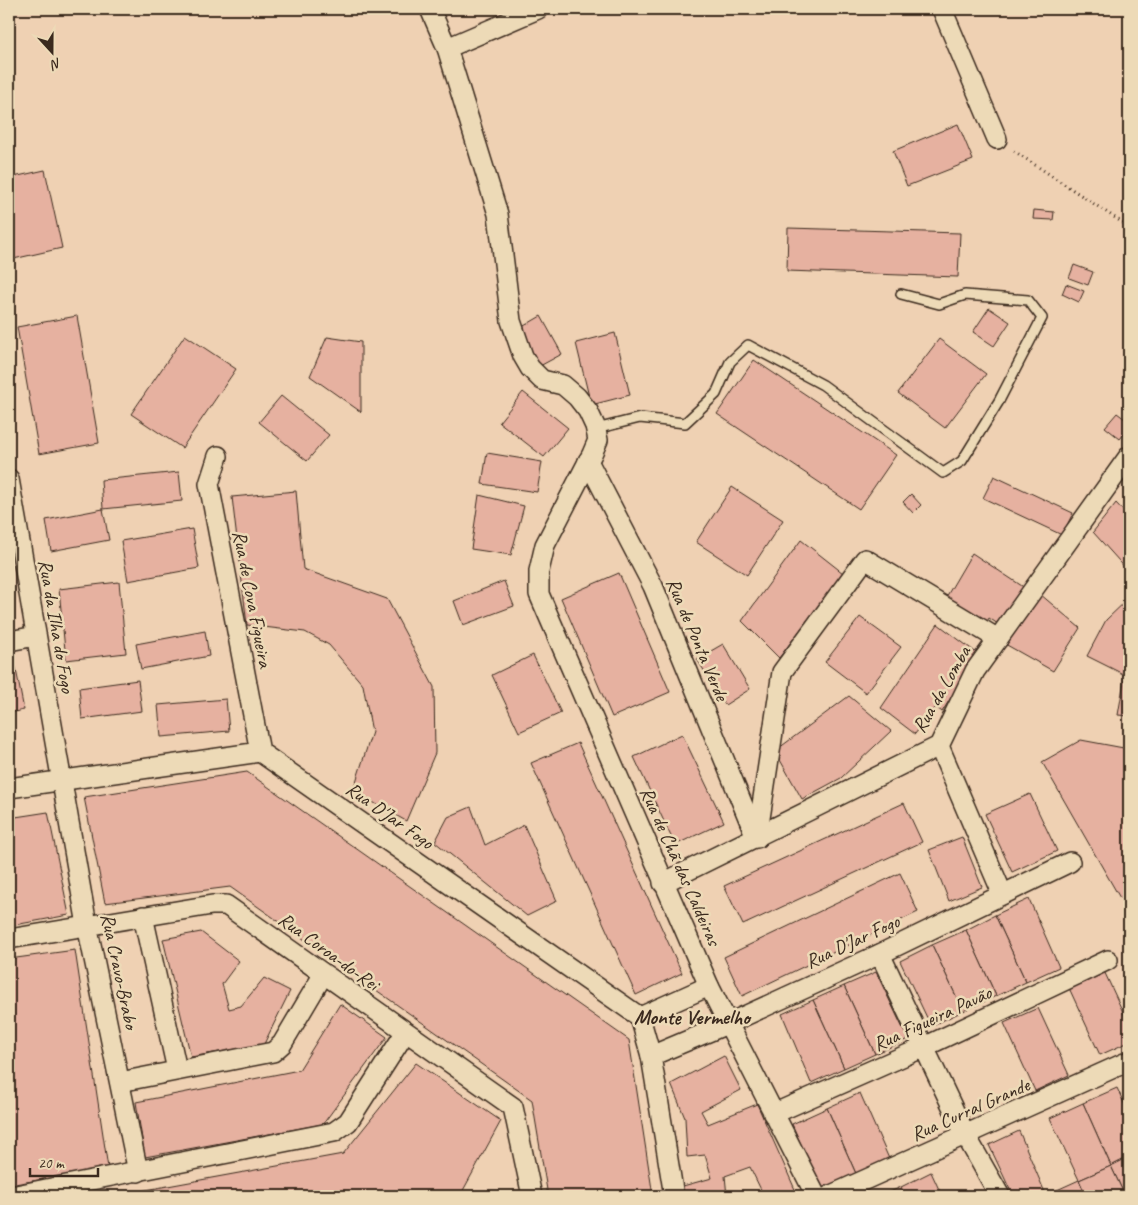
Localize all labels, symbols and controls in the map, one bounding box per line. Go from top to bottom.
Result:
north arrow [28,28,78,78]
text: N [47,54,64,74]
street label: Rua de Cova Figueira [227,528,278,671]
street label: Rua da Ilha do Fogo [32,558,81,696]
street label: Rua de Ponta Verde [660,574,735,706]
street label: Rua da Lomba [907,640,977,737]
street label: Rua D'Jar Fogo [341,776,439,855]
street label: Rua de Chã das Caldeiras [634,783,728,951]
street label: Rua Coroa-do-Rei [274,907,386,998]
street label: Rua D'Jar Fogo [801,908,904,974]
street label: Rua Cravo-Brabo [95,911,144,1033]
street label: Rua Figueira Pavão [869,980,996,1057]
district label: Monte Vermelho [634,1004,752,1030]
street label: Rua Curral Grande [907,1072,1035,1147]
scale bar [30,1145,98,1177]
text: 20 m [38,1154,65,1173]

